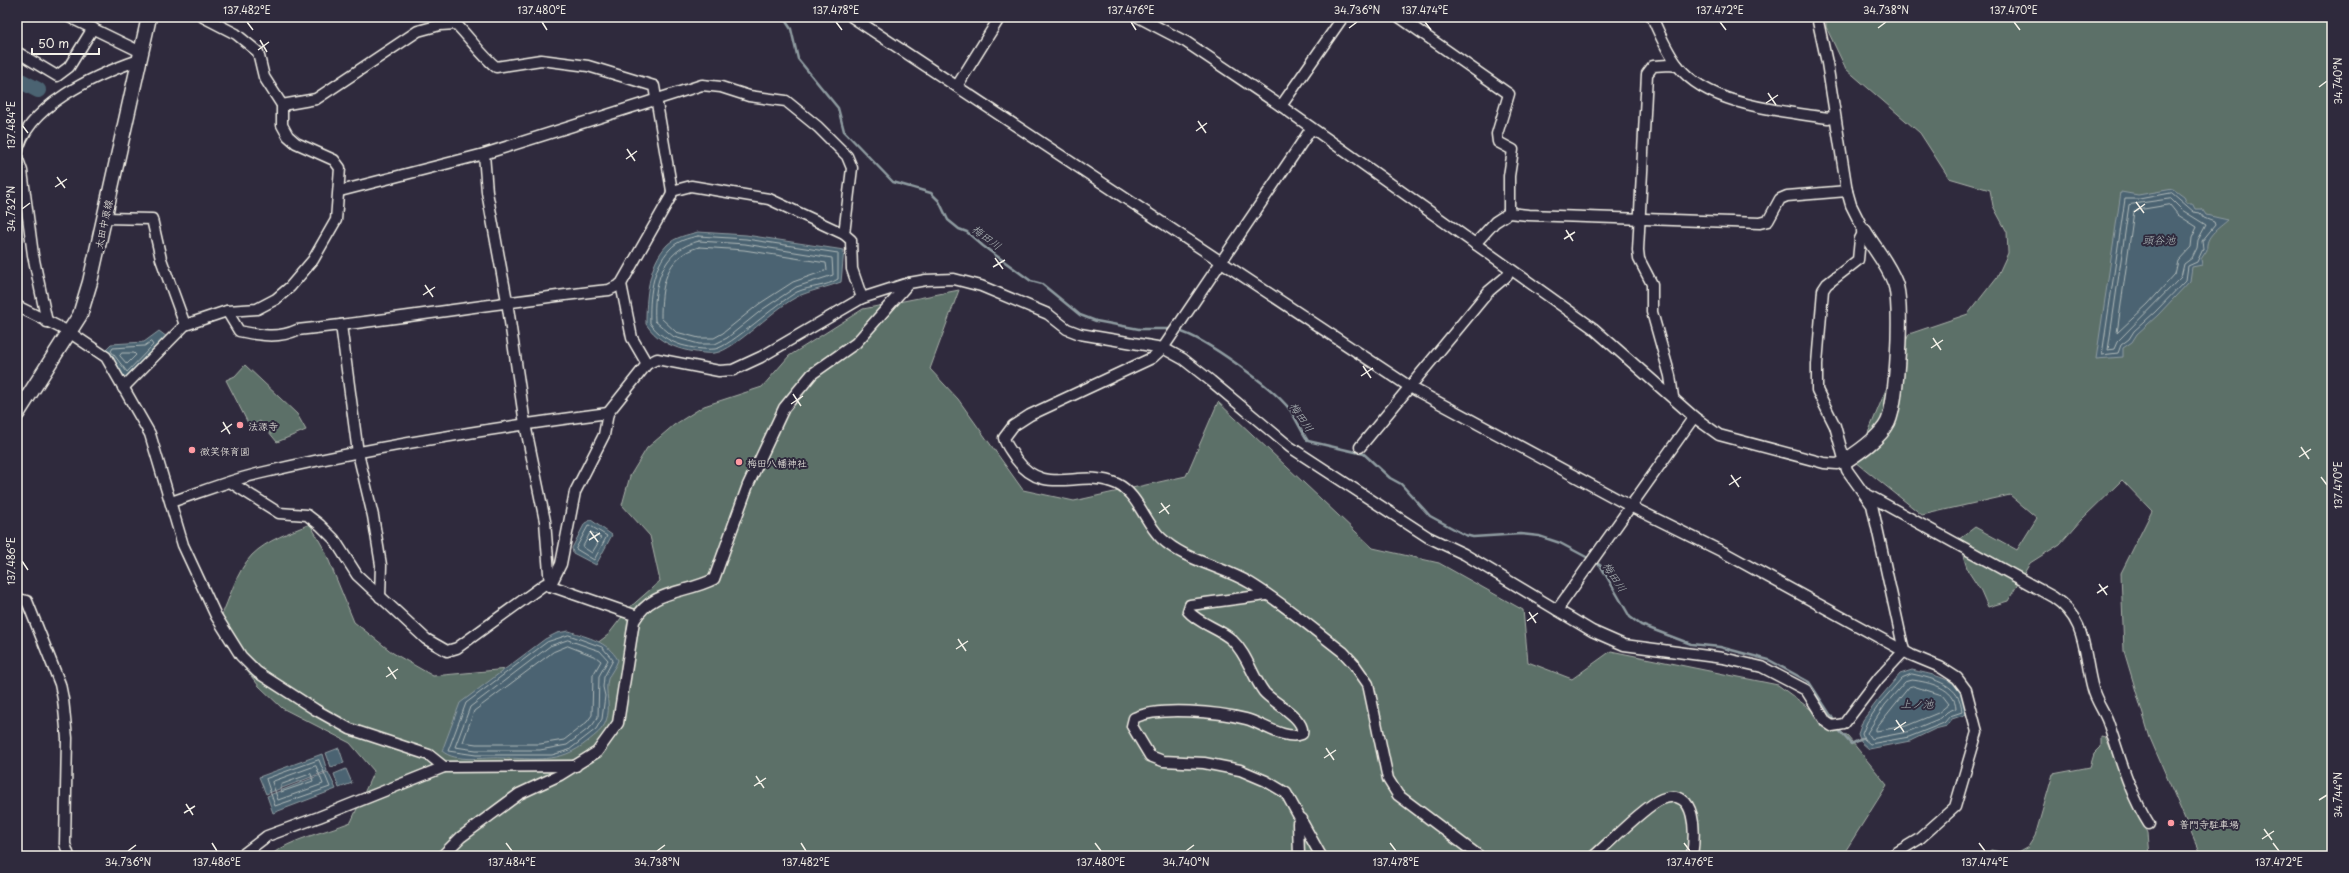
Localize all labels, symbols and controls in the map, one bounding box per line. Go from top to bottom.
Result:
text: 137.482°E [223,2,271,17]
text: 137.480°E [518,2,566,17]
text: 137.478°E [813,2,859,17]
text: 137.476°E [1107,2,1155,17]
text: 34.736°N [1334,2,1380,17]
text: 137.474°E [1402,2,1448,17]
text: 137.472°E [1696,2,1744,17]
text: 34.738°N [1863,2,1909,17]
text: 137.470°E [1990,2,2038,17]
scale bar [32,30,99,56]
text: 50 m [38,34,69,52]
text: 34.740°N [2330,57,2345,105]
text: 137.484°E [3,101,18,149]
text: 34.732°N [3,186,18,232]
street label: 太田中原線 [90,198,116,250]
water label: 梅田川 [969,220,1005,254]
water label: 頭谷池 [2143,231,2176,248]
water label: 梅田川 [1286,399,1318,435]
place label: 法源寺 [248,418,278,433]
marker: 法源寺 [235,420,245,430]
place label: 微笑保育園 [200,443,250,458]
marker: 微笑保育園 [187,445,197,455]
place label: 梅田八幡神社 [747,455,807,470]
marker: 梅田八幡神社 [734,457,744,467]
text: 137.470°E [2330,461,2345,509]
text: 137.486°E [3,537,18,585]
water label: 梅田川 [1599,559,1631,595]
water label: 上ノ池 [1901,695,1934,712]
text: 34.744°N [2330,772,2345,818]
place label: 普門寺駐車場 [2179,816,2239,831]
marker: 普門寺駐車場 [2166,818,2176,828]
text: 34.736°N [105,854,151,869]
text: 137.486°E [193,854,241,869]
text: 137.484°E [488,854,536,869]
text: 34.738°N [634,854,680,869]
text: 137.482°E [782,854,830,869]
text: 137.480°E [1077,854,1125,869]
text: 34.740°N [1162,854,1210,869]
text: 137.478°E [1373,854,1419,869]
text: 137.476°E [1666,854,1714,869]
text: 137.474°E [1962,854,2008,869]
text: 137.472°E [2255,854,2303,869]

